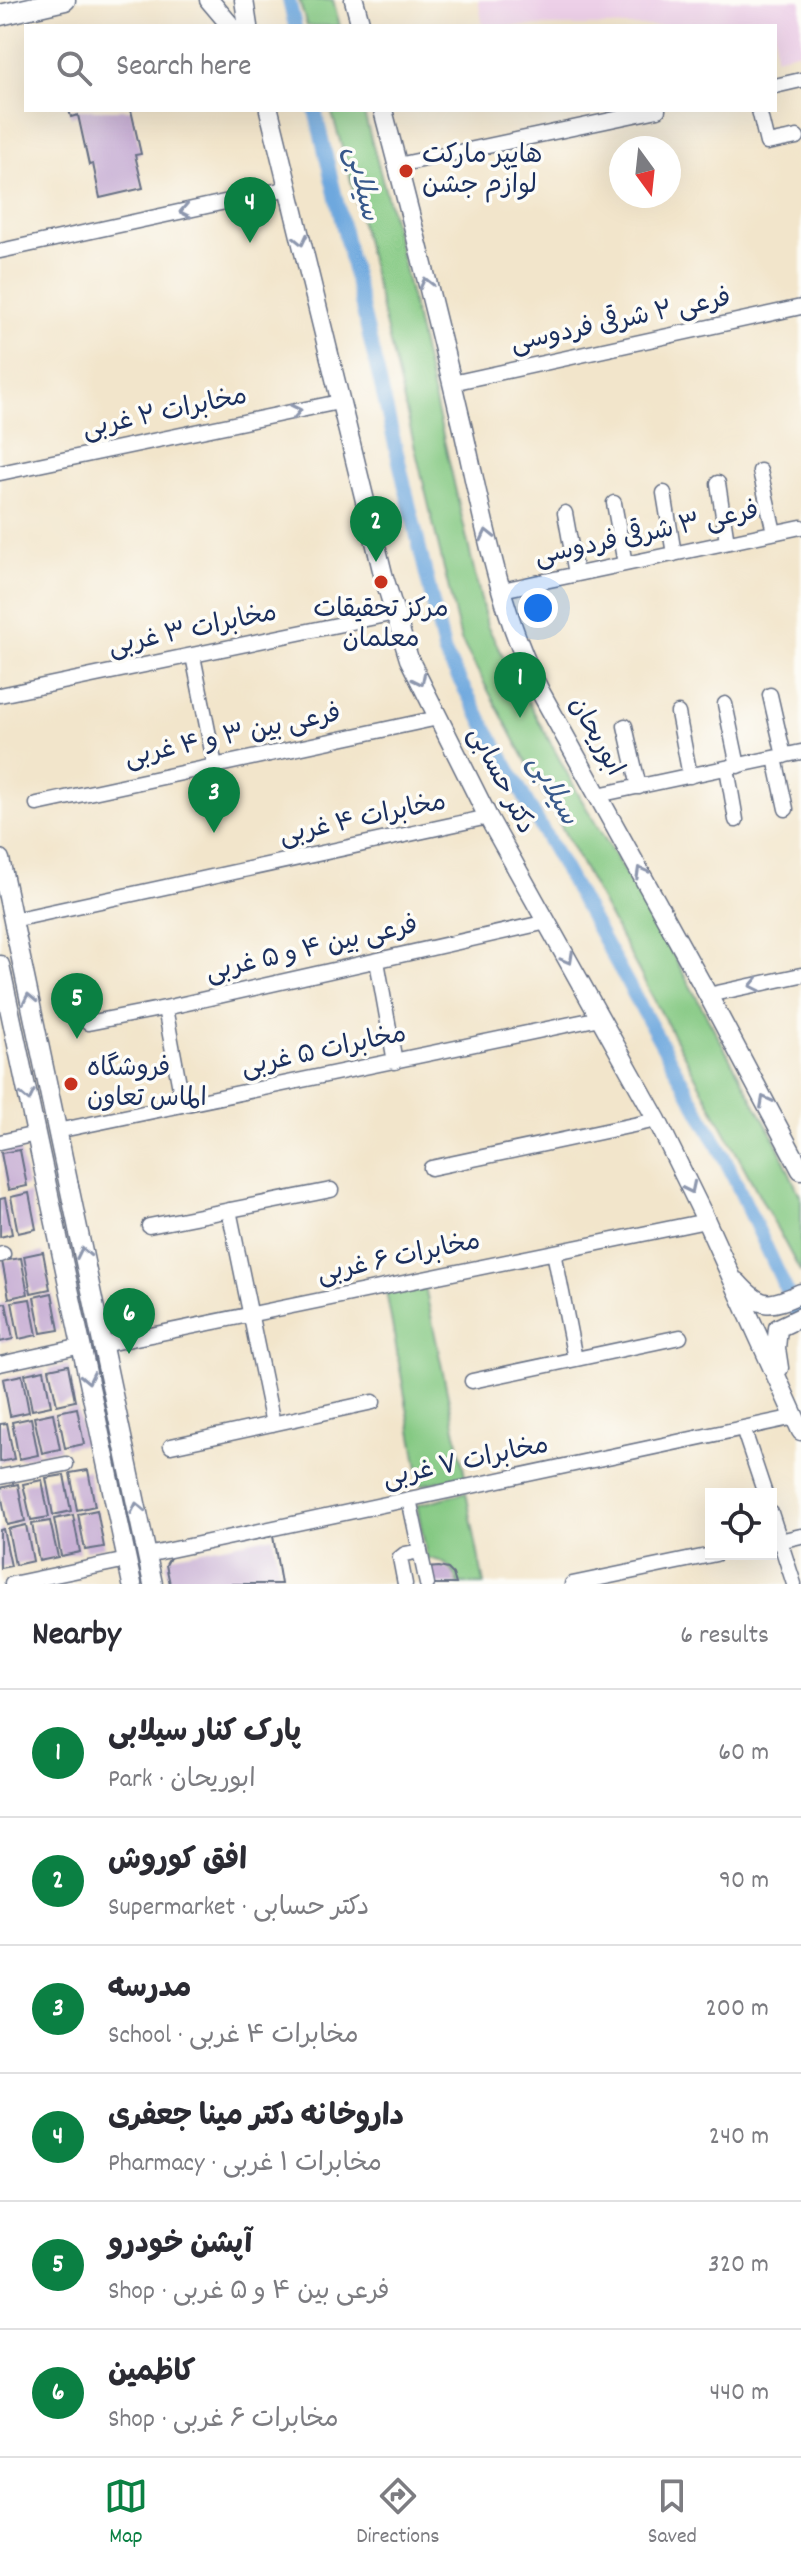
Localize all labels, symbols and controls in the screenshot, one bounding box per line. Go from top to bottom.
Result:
search box [24,24,777,112]
icon: search [52,46,96,90]
text: Search here [116,47,252,90]
north arrow [609,136,681,208]
place label: هایپر مارکت لوازم جشن [422,138,542,205]
water label: سیلابی [332,143,388,225]
marker: هایپر مارکت لوازم جشن [397,162,415,180]
pin: 4 [224,177,276,243]
one-way arrow [179,202,192,219]
one-way arrow [292,233,309,246]
one-way arrow [419,276,436,290]
street label: فرعی ۲ شرقی فردوسی [507,280,735,363]
street label: مخابرات ۲ غربی [79,378,251,450]
one-way arrow [289,404,302,421]
street label: فرعی ۳ شرقی فردوسی [531,492,762,577]
pin: 2 [350,496,402,562]
one-way arrow [480,529,497,543]
marker: مرکز تحقیقات معلمان [372,573,390,591]
your location [518,588,558,628]
place label: مرکز تحقیقات معلمان [313,592,449,659]
street label: مخابرات ۳ غربی [105,595,281,667]
pin: 1 [494,652,546,718]
one-way arrow [410,671,425,686]
street label: ابوریحان [558,691,632,783]
street label: فرعی بین ۳ و ۴ غربی [122,696,344,778]
street label: دکتر حسابی [457,721,543,841]
water label: سیلابی [515,748,587,834]
pin: 3 [188,767,240,833]
street label: مخابرات ۴ غربی [276,784,450,856]
one-way arrow [635,866,650,881]
street label: فرعی بین ۴ و ۵ غربی [202,908,422,992]
one-way arrow [558,951,573,965]
pin: 5 [51,973,103,1039]
one-way arrow [748,976,762,993]
one-way arrow [21,993,38,1006]
street label: مخابرات ۵ غربی [238,1016,410,1088]
place label: فروشگاه الماس تعاون [87,1051,207,1118]
marker: فروشگاه الماس تعاون [62,1075,80,1093]
one-way arrow [19,1089,36,1103]
one-way arrow [759,1094,774,1109]
one-way arrow [680,1180,696,1194]
street label: مخابرات ۶ غربی [314,1224,484,1294]
one-way arrow [75,1247,92,1261]
pin: 6 [103,1288,155,1354]
one-way arrow [79,1371,96,1384]
street label: مخابرات ۷ غربی [380,1427,552,1499]
map controls [705,1488,777,1560]
button: locate [705,1488,777,1560]
one-way arrow [129,1501,146,1515]
text: Nearby [32,1612,121,1661]
text: 6 results [680,1618,769,1655]
text: پارک کنار سیلابی [108,1713,301,1756]
text: 1 [55,1735,61,1772]
text: 60 m [718,1735,769,1772]
text: Park · ابوریحان [108,1762,256,1799]
text: افق کوروش [108,1841,247,1884]
text: 2 [52,1863,64,1900]
text: 90 m [719,1863,769,1900]
text: Supermarket · دکتر حسابی [108,1890,369,1927]
text: مدرسه [108,1969,192,2012]
text: 3 [52,1991,64,2028]
text: 200 m [705,1991,769,2028]
text: School · مخابرات ۴ غربی [108,2018,359,2055]
text: داروخانه دکتر مینا جعفری [108,2097,404,2140]
text: 4 [53,2119,63,2156]
text: 240 m [709,2119,769,2156]
text: Pharmacy · مخابرات ۱ غربی [108,2146,382,2183]
text: آپشن خودرو [108,2225,252,2268]
text: 5 [52,2247,64,2284]
text: 320 m [708,2247,769,2284]
text: Shop · فرعی بین ۴ و ۵ غربی [108,2274,390,2311]
text: کاظمین [108,2353,195,2396]
text: 6 [52,2375,64,2412]
text: 440 m [709,2375,769,2412]
text: Shop · مخابرات ۶ غربی [108,2402,339,2439]
tab: Map [104,2474,148,2553]
tab: Directions [356,2474,440,2553]
tab: Saved [648,2474,697,2553]

